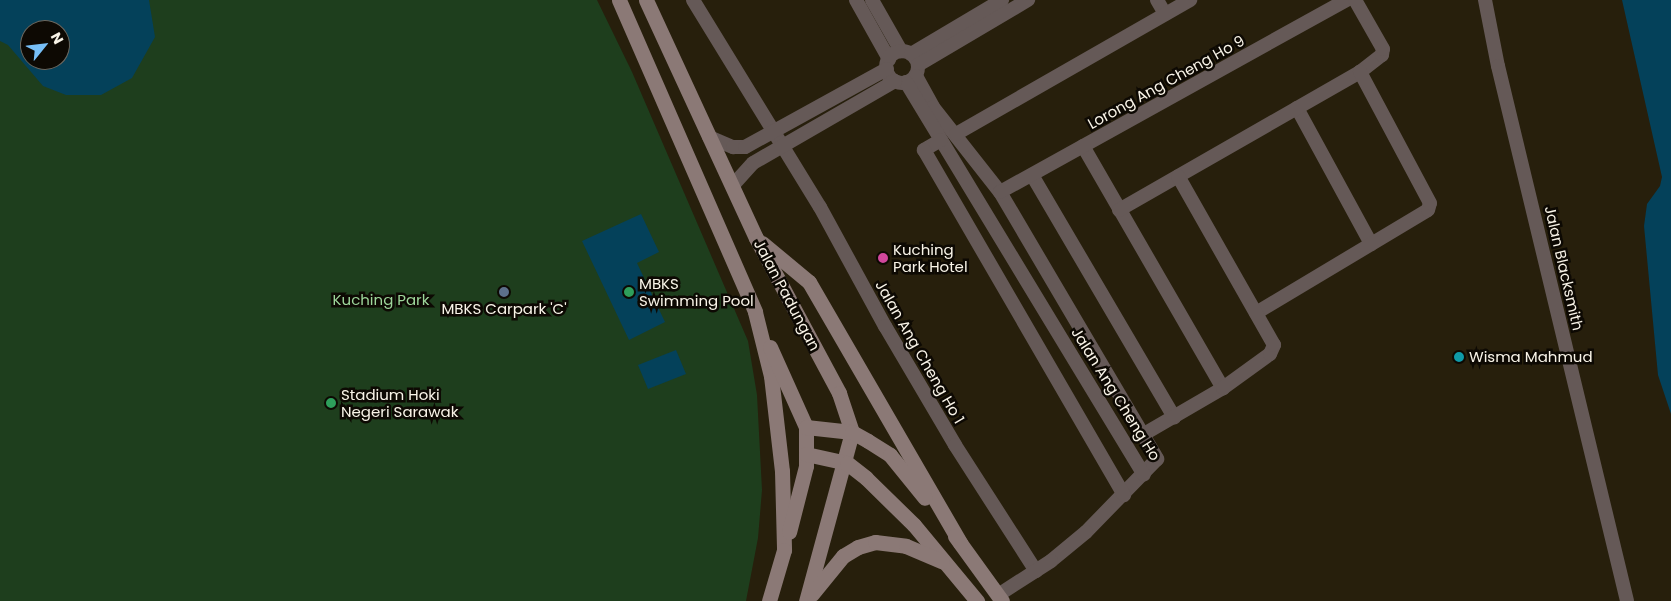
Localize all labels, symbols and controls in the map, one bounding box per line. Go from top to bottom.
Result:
north arrow [20,20,70,70]
text: N [46,29,69,48]
street label: Lorong Ang Cheng Ho 9 [1084,31,1248,133]
street label: Jalan Blacksmith [1541,204,1587,332]
street label: Jalan Padungan [750,236,824,354]
place label: Kuching Park Hotel [893,240,968,275]
marker: Kuching Park Hotel [877,252,889,264]
place label: MBKS Swimming Pool [639,274,754,309]
street label: Jalan Ang Cheng Ho 1 [872,277,968,427]
marker: MBKS Carpark 'C' [498,286,510,298]
marker: MBKS Swimming Pool [623,286,635,298]
park label: Kuching Park [333,291,429,309]
place label: MBKS Carpark 'C' [441,300,567,318]
street label: Jalan Ang Cheng Ho [1068,324,1164,464]
place label: Wisma Mahmud [1469,348,1593,366]
marker: Wisma Mahmud [1453,351,1465,363]
place label: Stadium Hoki Negeri Sarawak [341,385,458,420]
marker: Stadium Hoki Negeri Sarawak [325,397,337,409]

